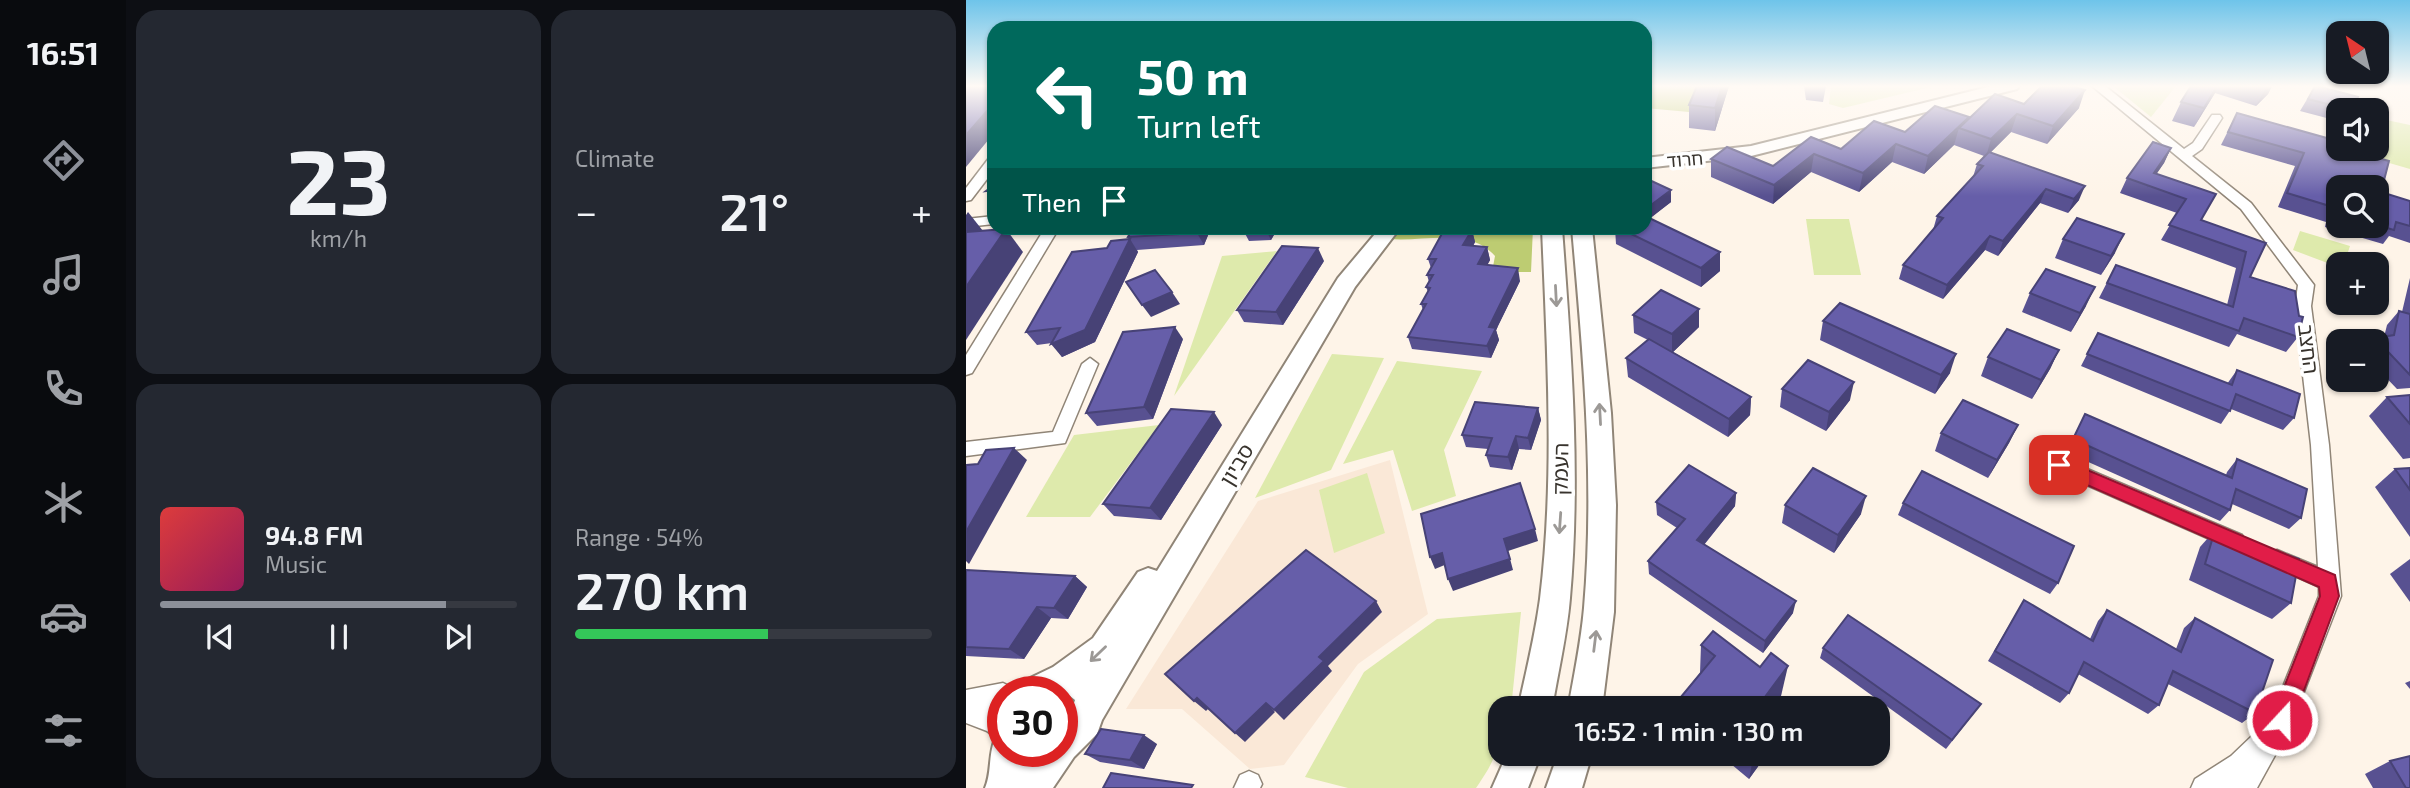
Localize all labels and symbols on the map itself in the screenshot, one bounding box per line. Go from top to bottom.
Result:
north arrow [2326,21,2389,84]
street label: חרוד [1666,146,1704,172]
one-way arrow [1549,284,1562,307]
street label: החצב [2294,322,2325,375]
one-way arrow [1593,403,1606,426]
pin [2029,435,2089,495]
street label: סביון [1213,439,1258,490]
street label: העמק [1547,442,1572,496]
one-way arrow [1553,511,1566,534]
one-way arrow [1588,630,1601,653]
one-way arrow [1090,645,1107,662]
speed limit sign: 30 [987,676,1078,767]
position arrow [2245,683,2319,757]

